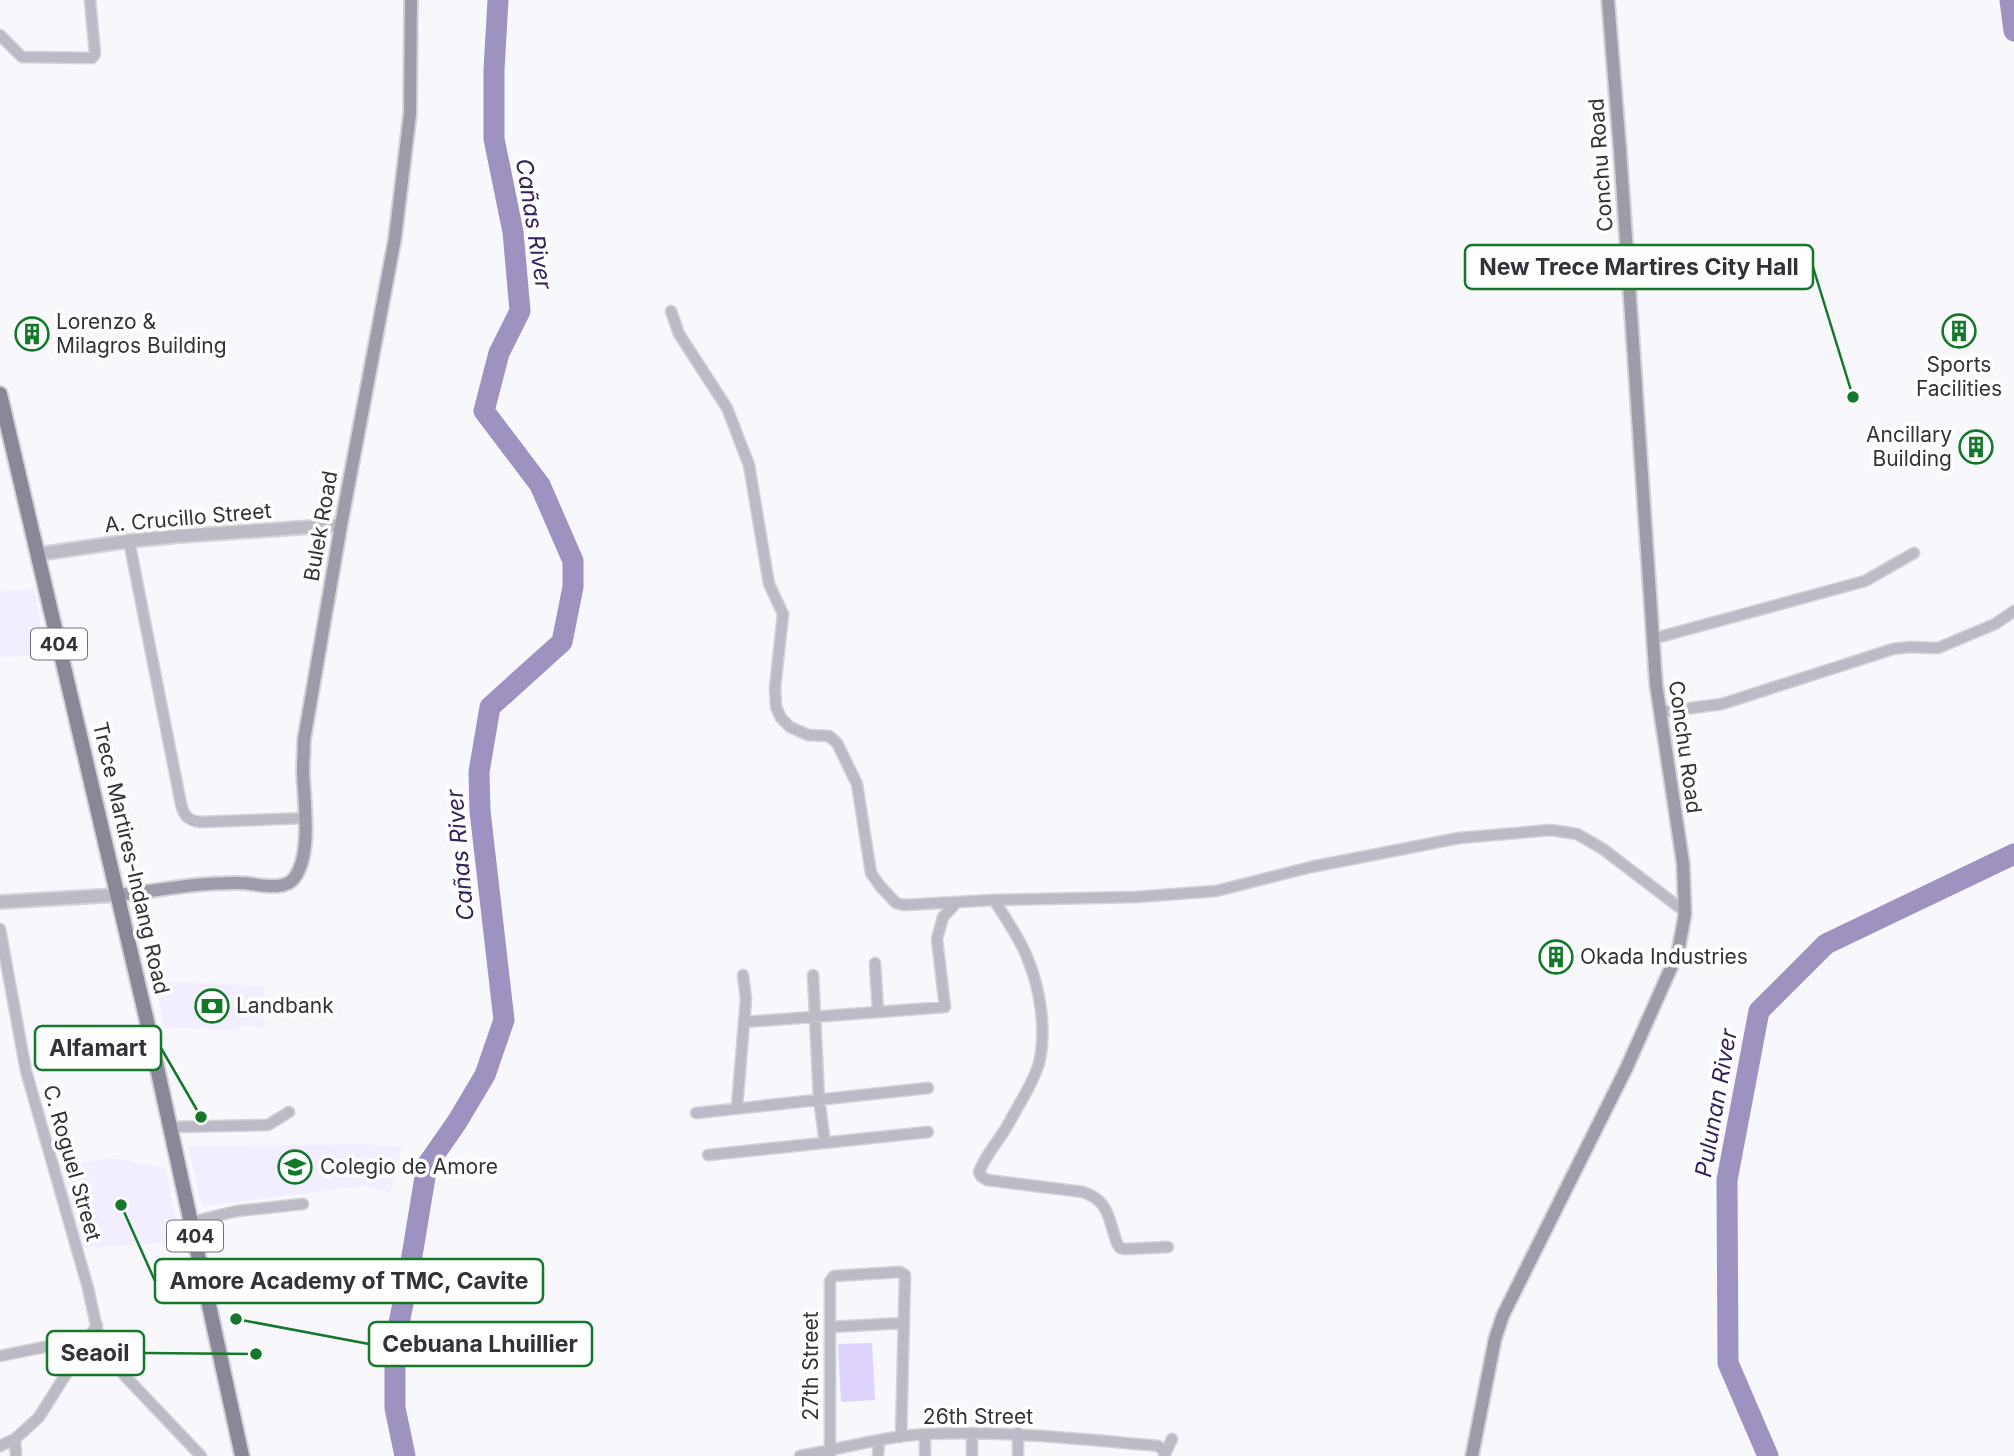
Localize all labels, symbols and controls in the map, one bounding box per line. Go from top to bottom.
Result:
street label: Conchu Road [1583,97,1618,233]
water label: Cañas River [510,157,558,293]
callout: New Trece Martires City Hall [1465,245,1813,289]
text: New Trece Martires City Hall [1479,253,1799,281]
place label: Lorenzo & Milagros Building [56,309,227,358]
building icon: Sports Facilities [1940,312,1978,350]
building icon: Lorenzo & Milagros Building [13,315,51,353]
place label: Sports Facilities [1916,352,2002,401]
place label: Ancillary Building [1866,422,1952,471]
building icon: Ancillary Building [1957,428,1995,466]
street label: Bulek Road [299,469,343,583]
street label: A. Crucillo Street [104,498,272,537]
road number: 404 [31,628,87,660]
street label: Conchu Road [1664,679,1707,815]
street label: Trece Martires-Indang Road [88,719,175,996]
water label: Cañas River [440,787,480,922]
building icon: Okada Industries [1537,938,1575,976]
place label: Okada Industries [1580,944,1748,969]
bank icon: Landbank [193,987,231,1025]
place label: Landbank [236,993,334,1018]
water label: Pulunan River [1689,1025,1743,1179]
callout: Alfamart [35,1026,161,1070]
text: Alfamart [49,1034,148,1062]
street label: C. Roguel Street [38,1082,107,1244]
school or university icon: Colegio de Amore [276,1148,314,1186]
place label: Colegio de Amore [320,1154,498,1179]
road number: 404 [167,1220,223,1252]
callout: Amore Academy of TMC, Cavite [155,1259,543,1303]
text: Amore Academy of TMC, Cavite [170,1267,528,1295]
street label: 27th Street [798,1311,823,1421]
callout: Cebuana Lhuillier [369,1322,592,1366]
text: Cebuana Lhuillier [382,1330,578,1358]
callout: Seaoil [47,1331,144,1375]
text: Seaoil [61,1339,129,1367]
street label: 26th Street [923,1404,1033,1429]

